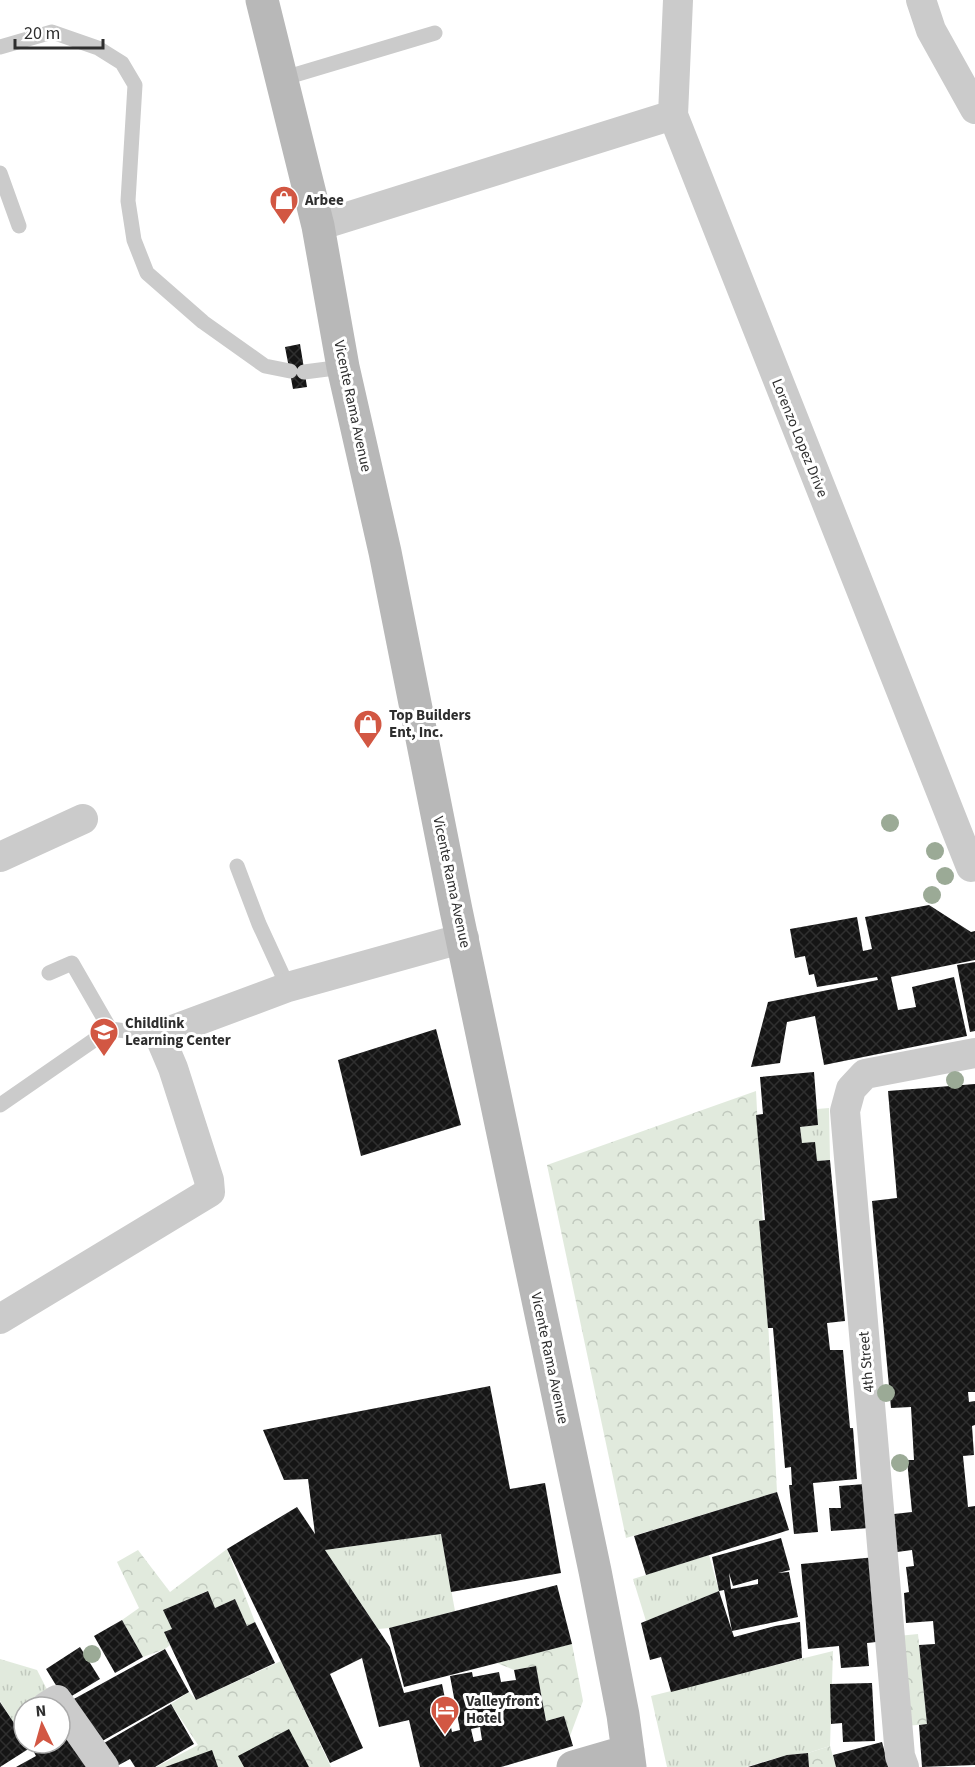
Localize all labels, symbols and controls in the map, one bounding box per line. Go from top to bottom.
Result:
scale bar [15,12,104,50]
text: 20 m [24,21,60,46]
shop icon: Arbee [268,184,300,226]
place label: Arbee [304,190,344,211]
street label: Vicente Rama Avenue [328,338,377,474]
street label: Lorenzo Lopez Drive [766,376,833,501]
place label: Top Builders Ent, Inc. [389,705,471,743]
shop icon: Top Builders Ent, Inc. [352,708,384,750]
street label: Vicente Rama Avenue [427,814,476,950]
place label: Childlink Learning Center [125,1013,231,1051]
school or university icon: Childlink Learning Center [88,1016,120,1058]
street label: Vicente Rama Avenue [525,1290,574,1426]
street label: 4th Street [853,1331,880,1393]
place label: Valleyfront Hotel [465,1691,540,1729]
hotel icon: Valleyfront Hotel [429,1694,461,1736]
north arrow [12,1695,72,1755]
text: N [35,1700,47,1722]

